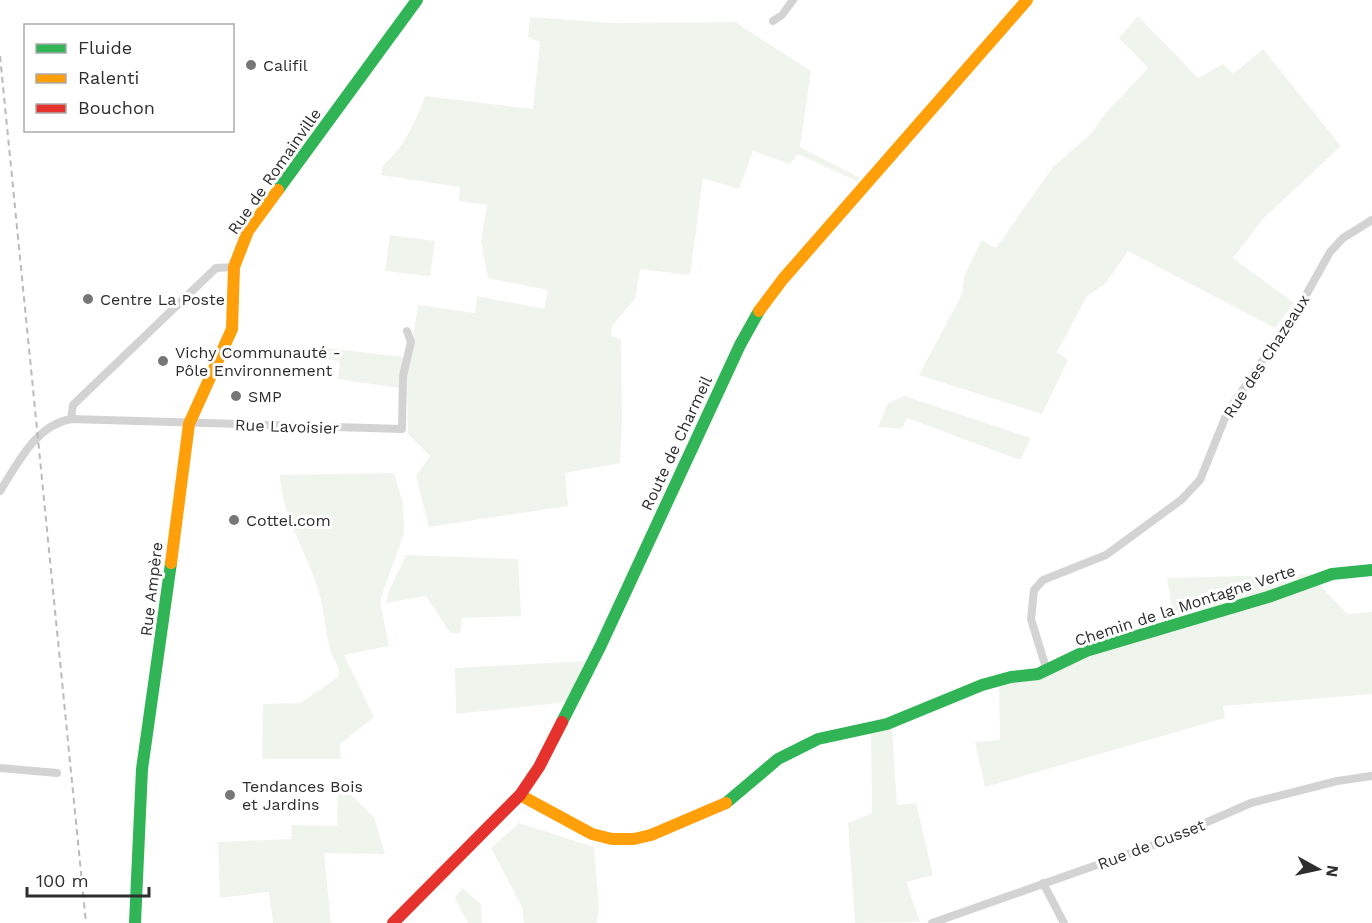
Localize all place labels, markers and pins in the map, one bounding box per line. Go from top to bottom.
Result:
place label: Califil [263,56,308,75]
marker: Califil [244,58,258,72]
place label: Centre La Poste [100,290,225,309]
marker: Centre La Poste [81,292,95,306]
place label: Vichy Communauté - Pôle Environnement [175,343,341,380]
marker: Vichy Communauté - Pôle Environnement [156,354,170,368]
place label: SMP [248,387,282,406]
marker: SMP [229,389,243,403]
place label: Cottel.com [246,511,331,530]
marker: Cottel.com [227,513,241,527]
place label: Tendances Bois et Jardins [242,777,363,814]
marker: Tendances Bois et Jardins [223,788,237,802]

